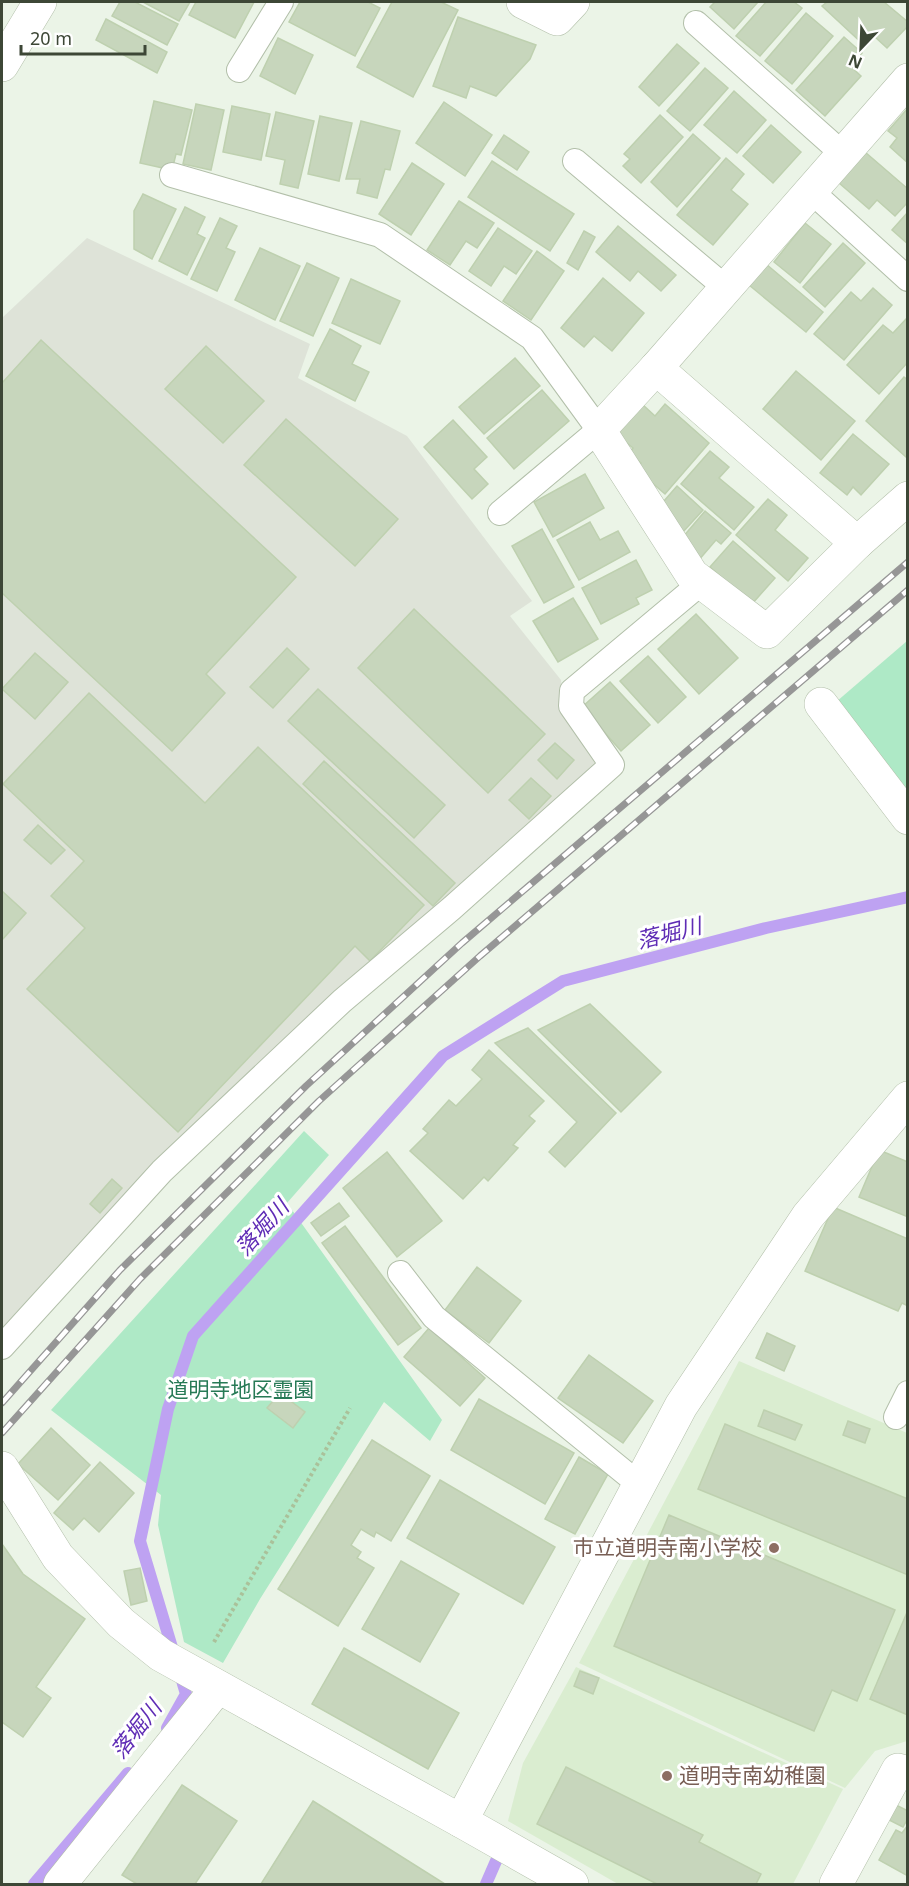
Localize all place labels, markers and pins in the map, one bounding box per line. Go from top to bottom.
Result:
place label: 市立道明寺南小学校 [573,1533,762,1561]
marker: 市立道明寺南小学校 [767,1541,781,1555]
place label: 道明寺南幼稚園 [679,1761,826,1789]
marker: 道明寺南幼稚園 [660,1769,674,1783]

